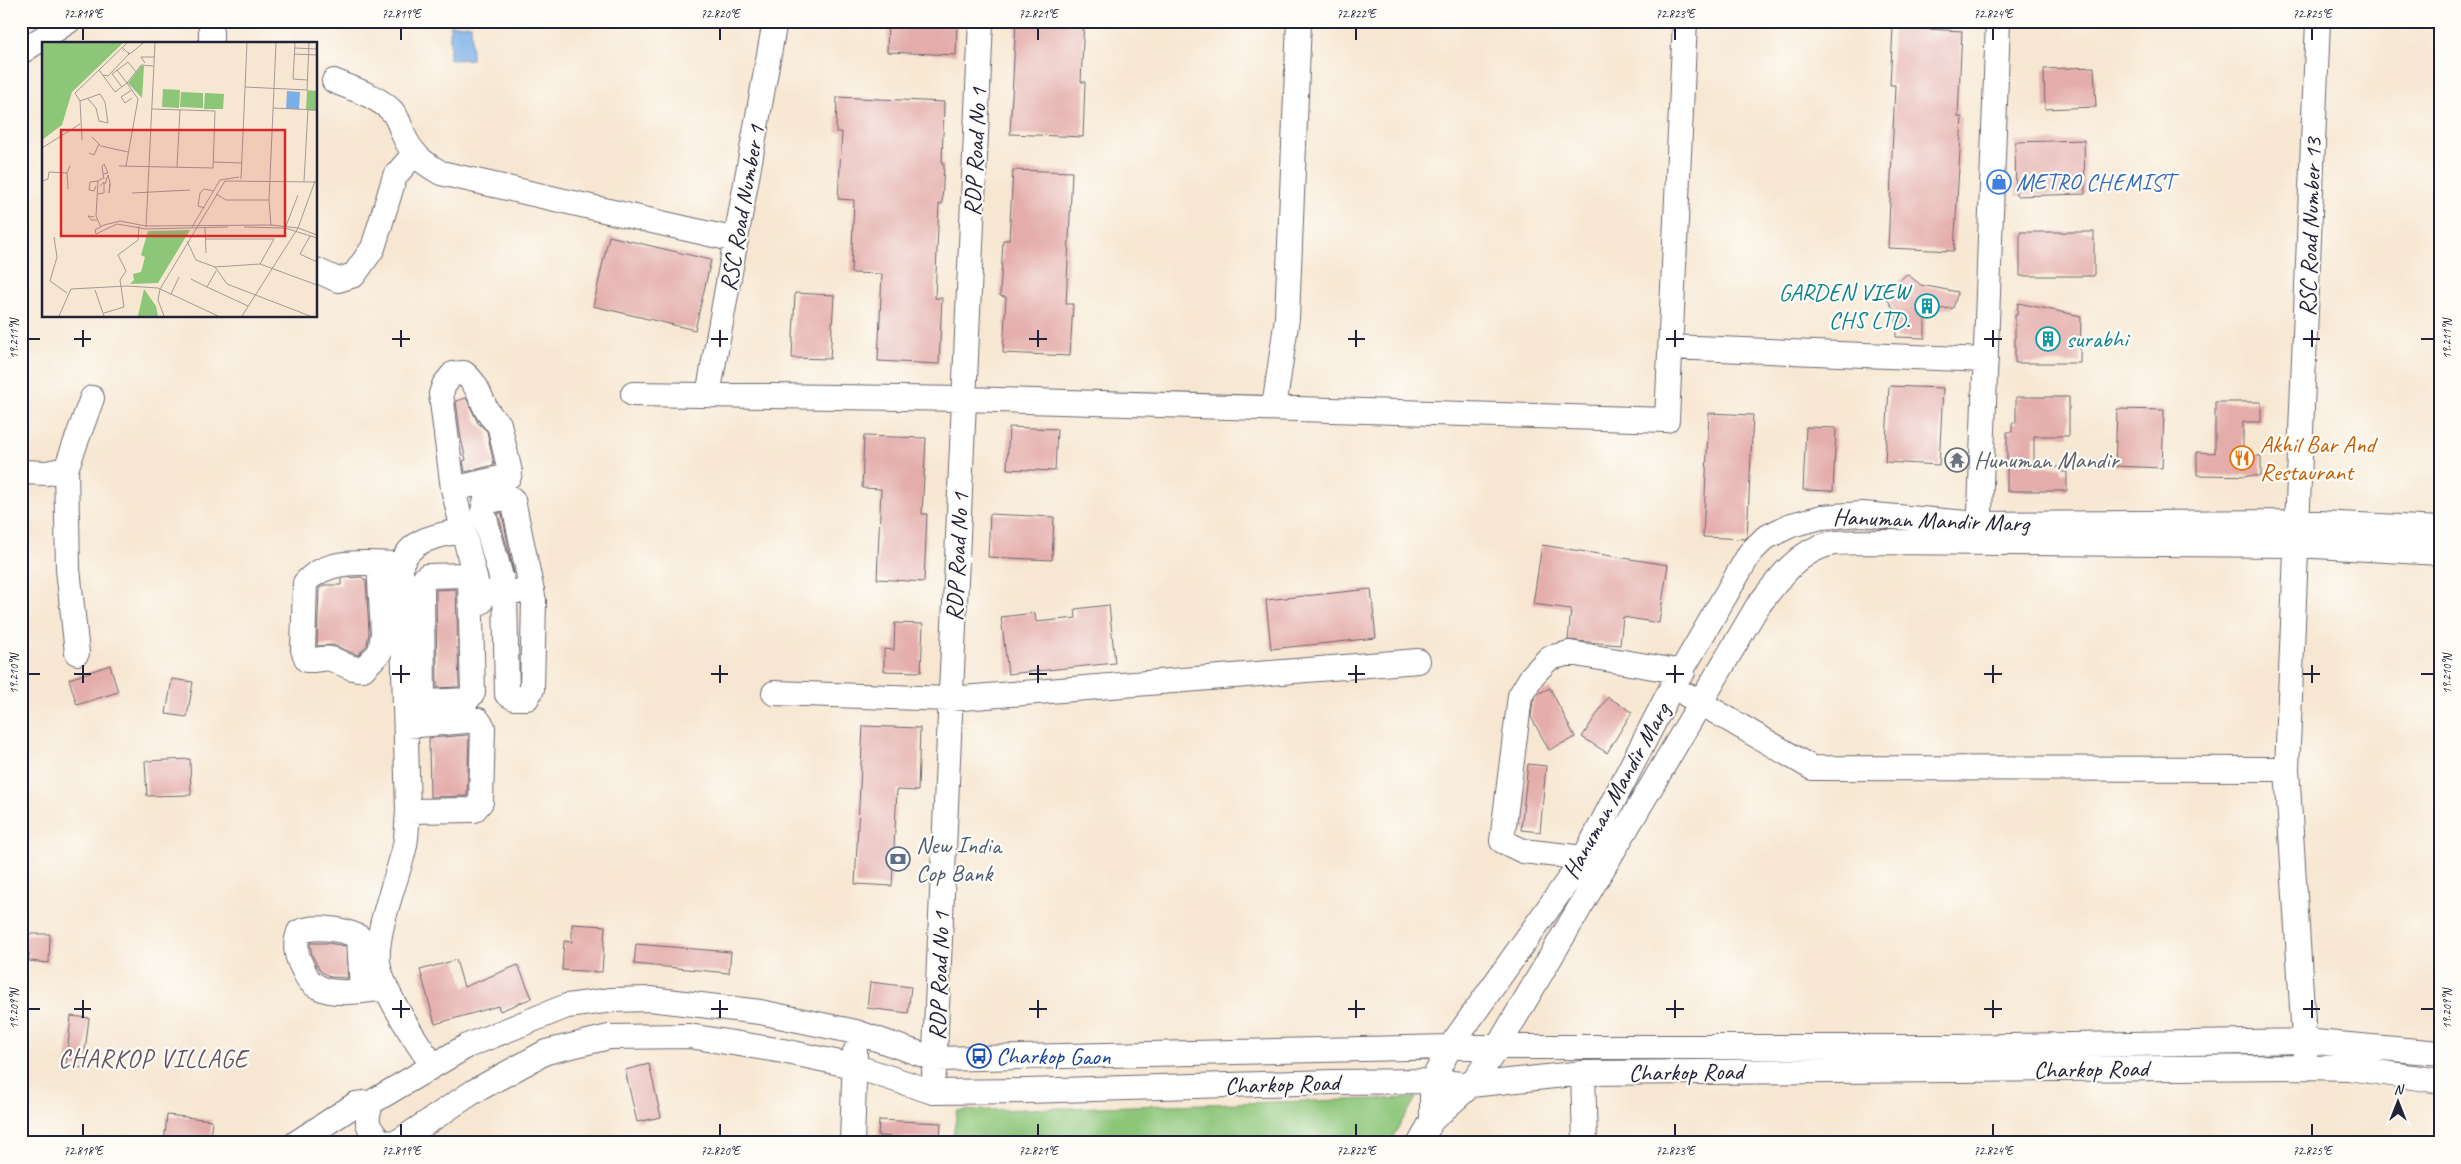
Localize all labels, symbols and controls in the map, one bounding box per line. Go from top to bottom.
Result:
text: 72.818°E [63,6,104,22]
text: 72.819°E [381,6,422,22]
text: 72.820°E [700,6,741,22]
text: 72.821°E [1018,6,1059,22]
text: 72.822°E [1336,6,1377,22]
text: 72.823°E [1655,6,1696,22]
text: 72.824°E [1973,6,2014,22]
text: 72.825°E [2292,6,2333,22]
inset map [42,42,318,318]
street label: RDP Road No 1 [957,86,993,217]
street label: RSC Road Number 1 [713,122,772,293]
street label: RSC Road Number 13 [2292,135,2328,317]
place label: METRO CHEMIST [2016,167,2180,197]
shop icon: METRO CHEMIST [1986,169,2012,195]
place label: GARDEN VIEW CHS LTD. [1778,277,1913,335]
building icon: GARDEN VIEW CHS LTD. [1914,293,1940,319]
text: 19.211°N [6,317,22,359]
text: 19.211°N [2439,317,2455,359]
place label: surabhi [2066,324,2131,354]
building icon: surabhi [2035,326,2061,352]
place label: Akhil Bar And Restaurant [2260,429,2378,487]
place label: Hunuman Mandir [1974,445,2121,475]
restaurant icon: Akhil Bar And Restaurant [2229,445,2255,471]
temple icon: Hunuman Mandir [1944,447,1970,473]
street label: RDP Road No 1 [939,491,975,622]
street label: Hanuman Mandir Marg [1833,502,2032,538]
text: 19.210°N [6,652,22,694]
text: 19.210°N [2439,652,2455,694]
street label: Hanuman Mandir Marg [1555,696,1678,884]
place label: New India Cop Bank [916,830,1003,888]
bank icon: New India Cop Bank [885,846,911,872]
street label: RDP Road No 1 [922,910,956,1041]
text: 19.209°N [6,987,22,1029]
text: 19.209°N [2439,987,2455,1029]
place label: Charkop Gaon [996,1041,1111,1071]
district label: CHARKOP VILLAGE [58,1043,250,1075]
bus stop icon: Charkop Gaon [966,1043,992,1069]
street label: Charkop Road [2033,1053,2152,1085]
street label: Charkop Road [1628,1056,1747,1088]
street label: Charkop Road [1224,1067,1343,1101]
north arrow [2374,1076,2424,1126]
text: N [2394,1081,2405,1098]
text: 72.818°E [63,1143,104,1159]
text: 72.819°E [381,1143,422,1159]
text: 72.820°E [700,1143,741,1159]
text: 72.821°E [1018,1143,1059,1159]
text: 72.822°E [1336,1143,1377,1159]
text: 72.823°E [1655,1143,1696,1159]
text: 72.824°E [1973,1143,2014,1159]
text: 72.825°E [2292,1143,2333,1159]

